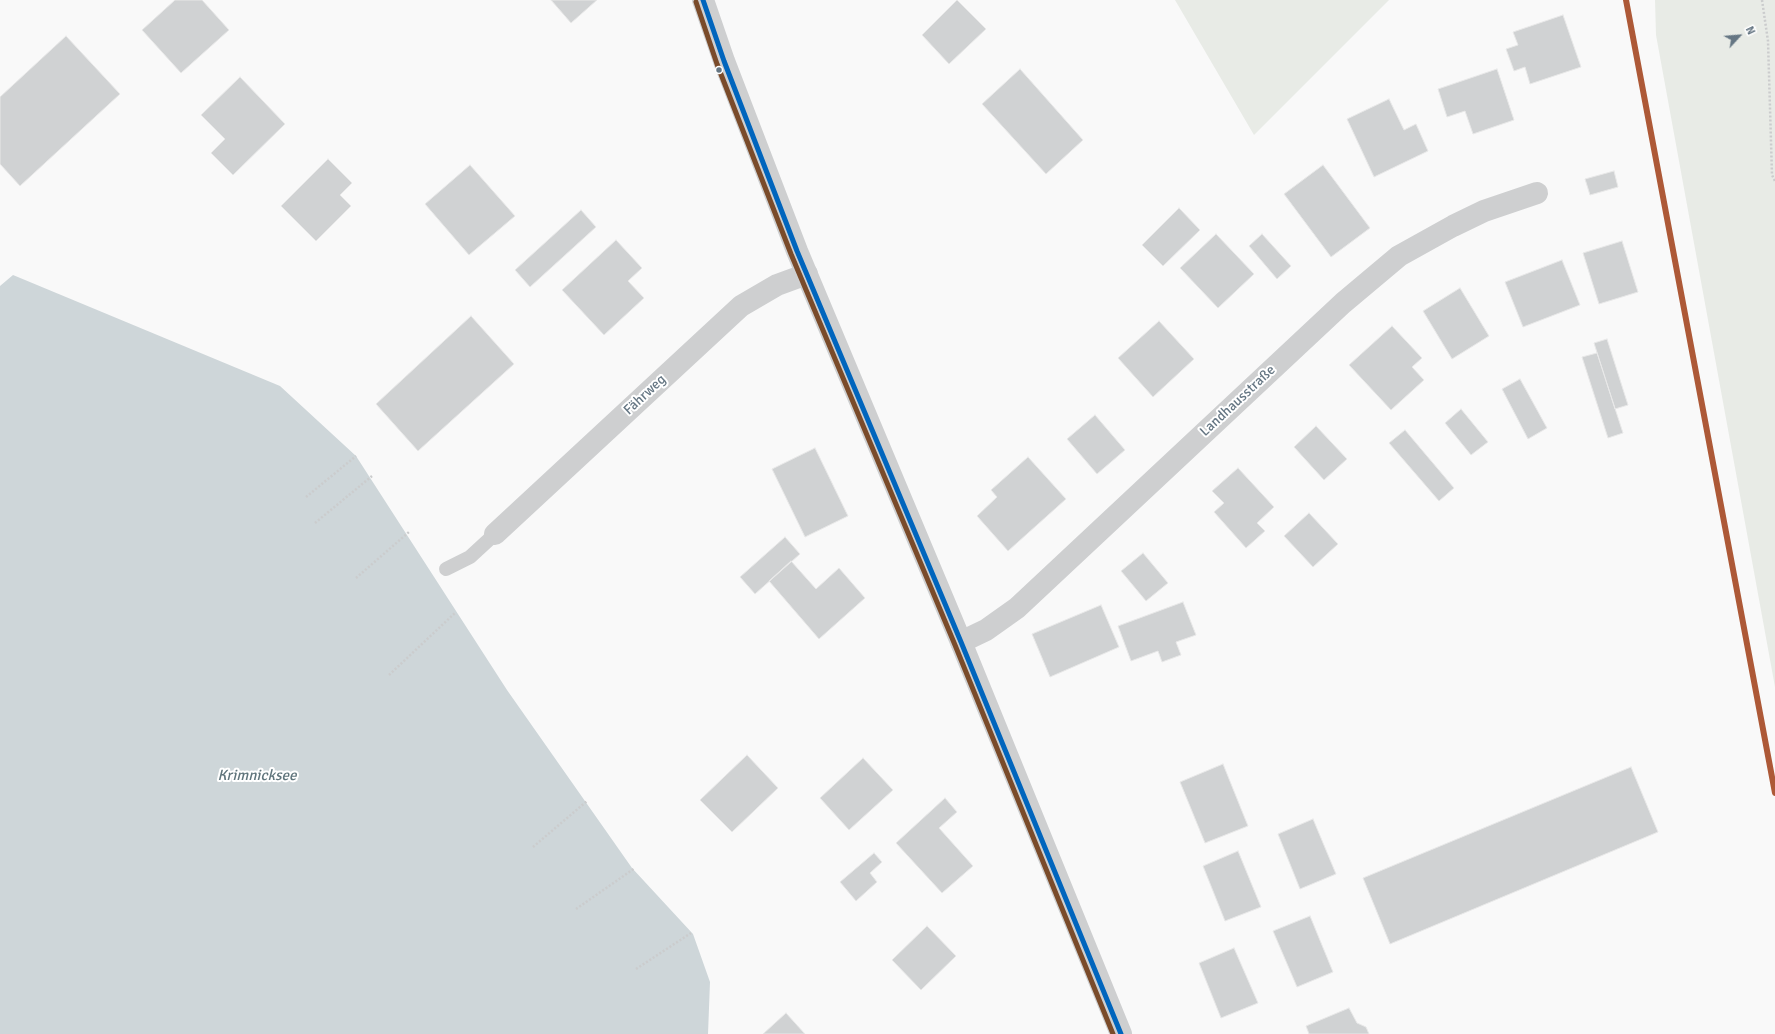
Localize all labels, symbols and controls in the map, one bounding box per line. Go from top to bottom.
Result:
north arrow [1719,16,1759,56]
text: N [1743,24,1758,37]
unlabelled marker [714,65,724,75]
street label: Landhausstraße [1197,362,1279,440]
street label: Fährweg [621,371,669,419]
water label: Krimnicksee [217,767,297,785]

